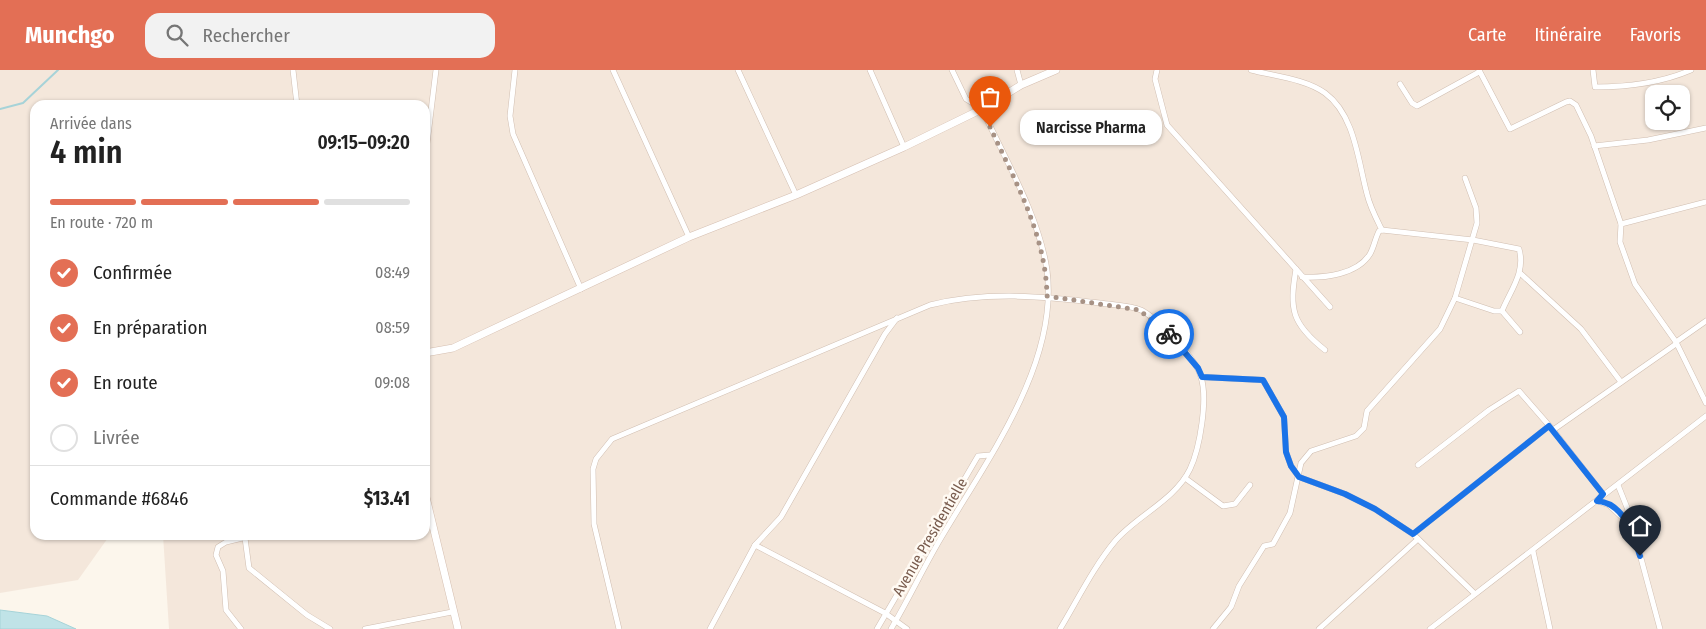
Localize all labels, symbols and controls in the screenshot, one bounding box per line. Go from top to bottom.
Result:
search box [145,13,495,58]
text: Munchgo [25,21,115,49]
icon: search [163,21,191,49]
text: Rechercher [203,24,290,47]
text: Carte [1468,24,1506,46]
text: Itinéraire [1534,24,1602,46]
text: Favoris [1630,24,1681,46]
pin [969,76,1011,127]
icon: bag [976,83,1004,111]
map controls [1645,85,1690,130]
button: locate [1645,85,1690,130]
callout: Narcisse Pharma [1020,110,1162,144]
text: Arrivée dans [50,114,132,133]
text: Narcisse Pharma [1036,118,1146,137]
text: 09:15–09:20 [317,131,410,154]
text: 4 min [50,133,123,171]
text: En route · 720 m [50,213,153,232]
icon: check [50,259,78,287]
text: Confirmée [93,261,172,284]
text: 08:49 [375,263,410,282]
courier [1144,309,1194,359]
icon: check [50,314,78,342]
text: En préparation [93,316,207,339]
text: 08:59 [375,318,410,337]
icon: bike [1155,320,1183,348]
icon: check [50,369,78,397]
text: En route [93,371,158,394]
text: 09:08 [374,373,410,392]
text: Livrée [93,426,140,449]
street label: Avenue Presidentielle [889,475,971,599]
text: Commande #6846 [50,487,188,510]
text: $13.41 [364,487,410,510]
pin [1619,505,1661,556]
icon: home [1626,512,1654,540]

